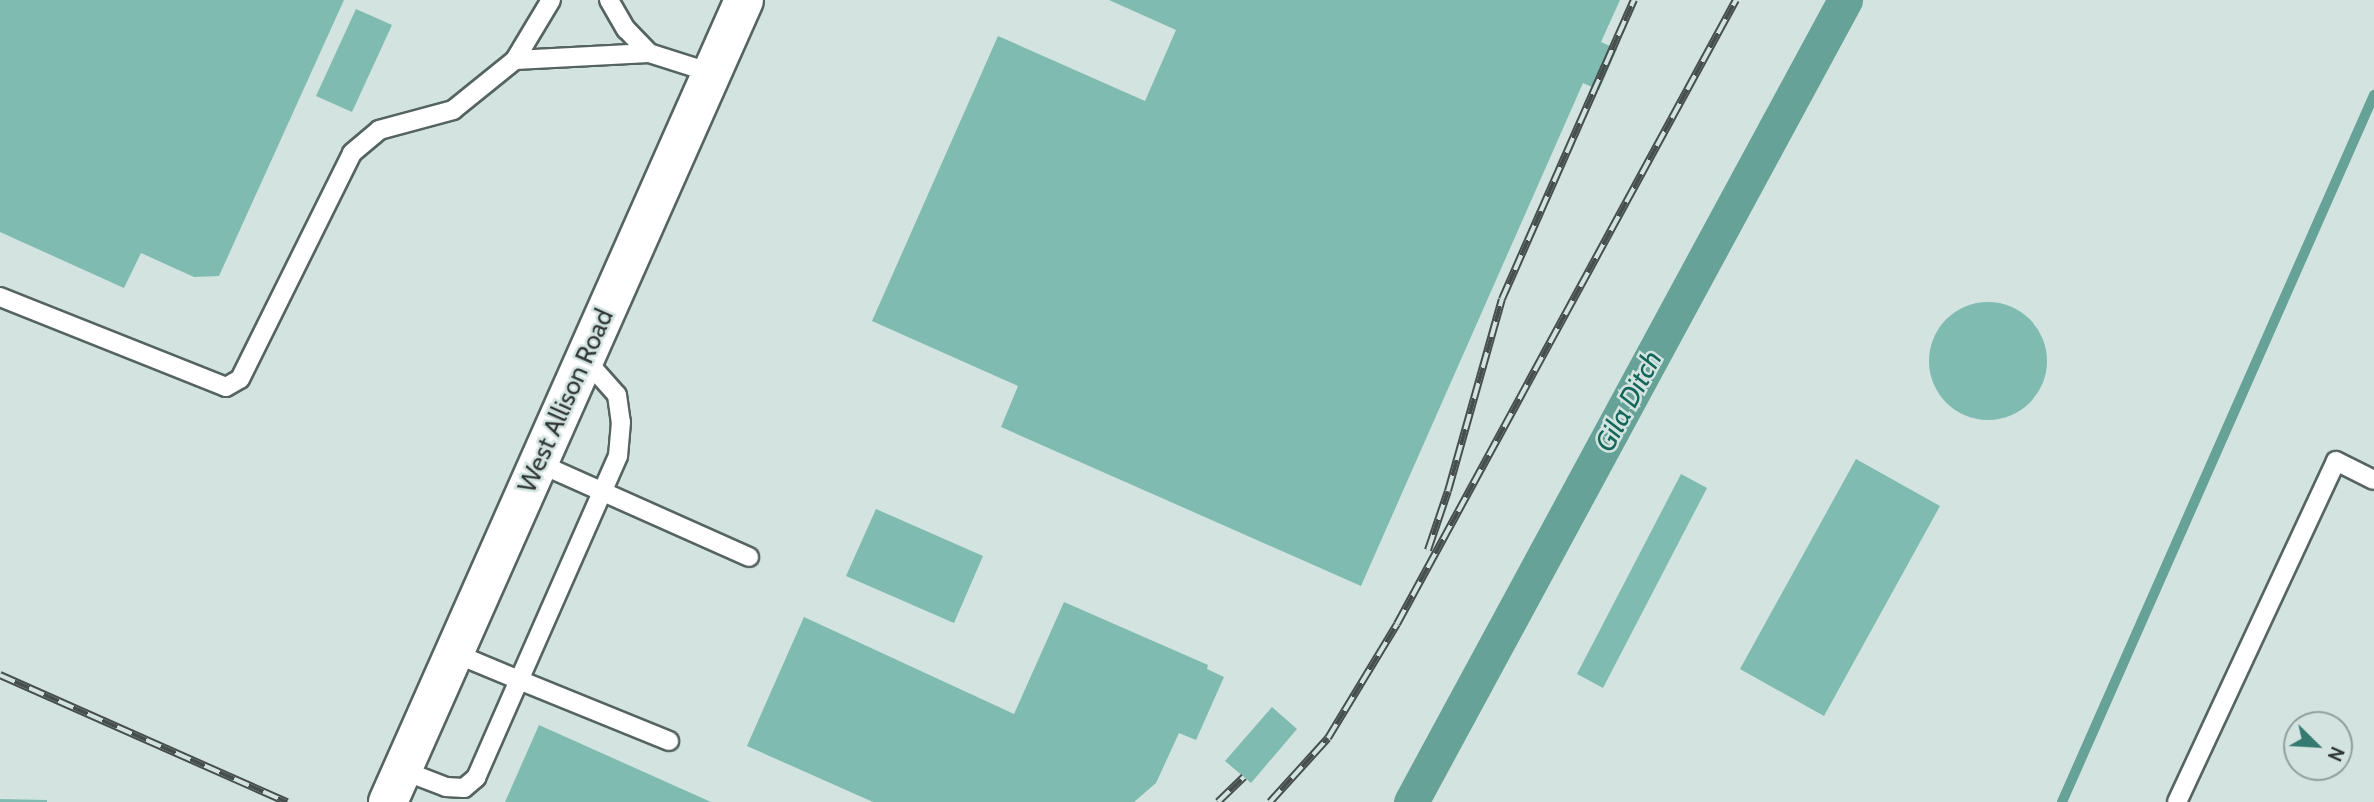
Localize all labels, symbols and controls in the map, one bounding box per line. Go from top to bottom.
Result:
street label: West Allison Road [512,304,620,498]
water label: Gila Ditch [1587,345,1669,457]
north arrow [2283,711,2353,781]
text: N [2323,743,2349,765]

